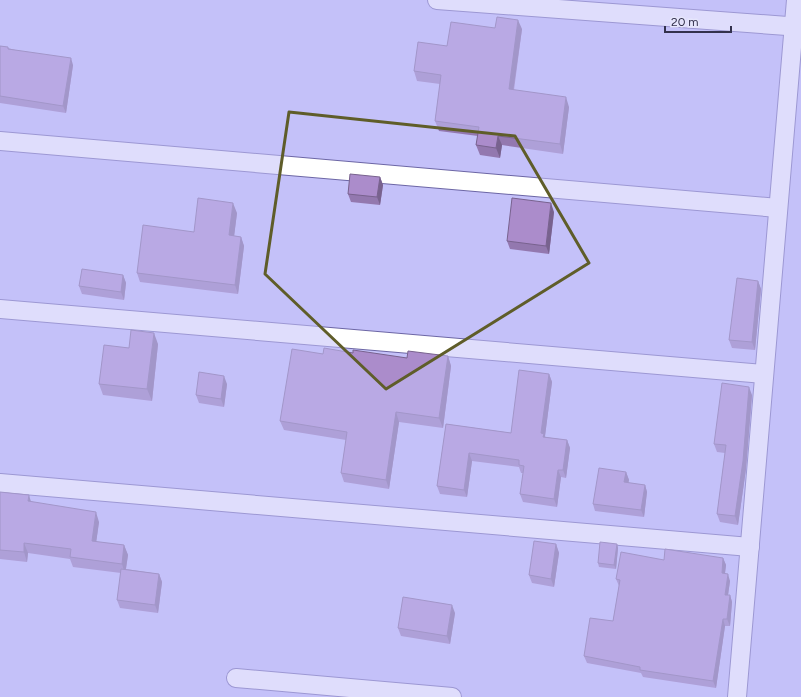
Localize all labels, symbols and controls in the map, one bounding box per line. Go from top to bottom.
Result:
scale bar [665,8,731,34]
text: 20 m [671,15,699,29]

